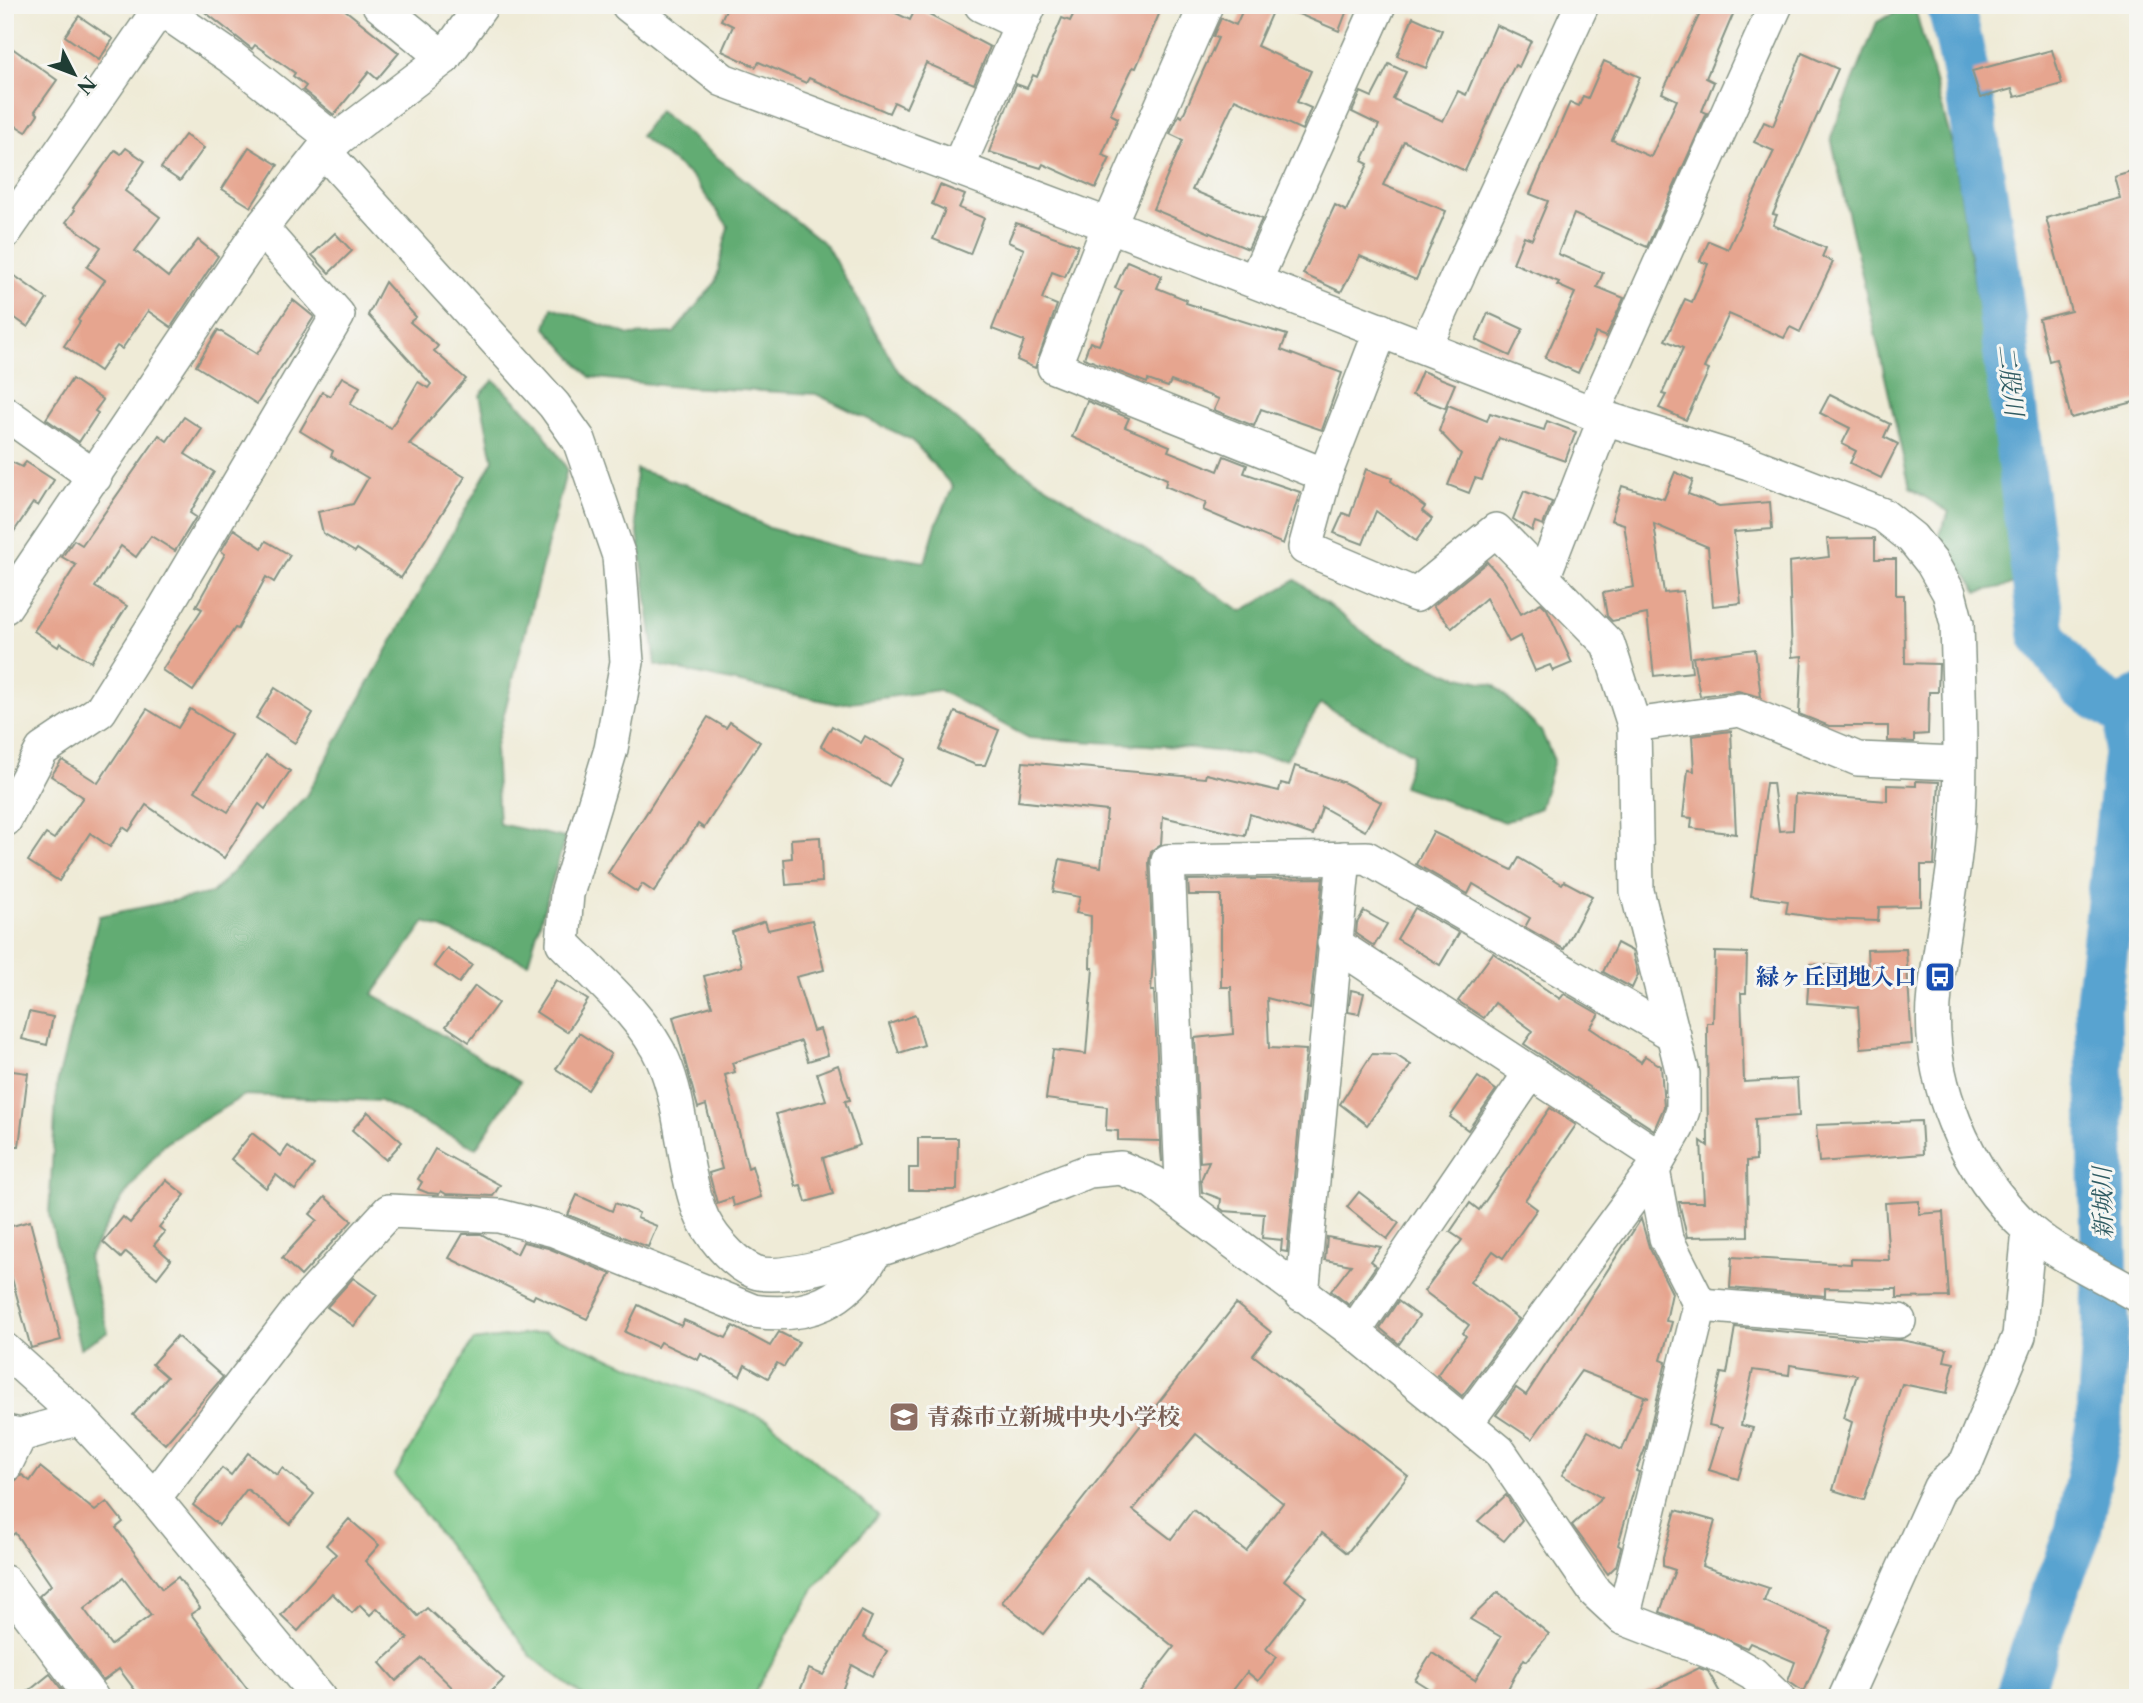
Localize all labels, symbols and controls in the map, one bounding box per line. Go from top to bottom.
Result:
north arrow [38,38,108,108]
text: N [72,71,100,99]
water label: 二股川 [1992,342,2030,420]
bus stop icon: 緑ヶ丘団地入口 [1923,960,1957,994]
place label: 緑ヶ丘団地入口 [1756,963,1917,991]
water label: 新城川 [2087,1164,2118,1239]
school or university icon: 青森市立新城中央小学校 [887,1400,921,1434]
place label: 青森市立新城中央小学校 [927,1403,1180,1431]

